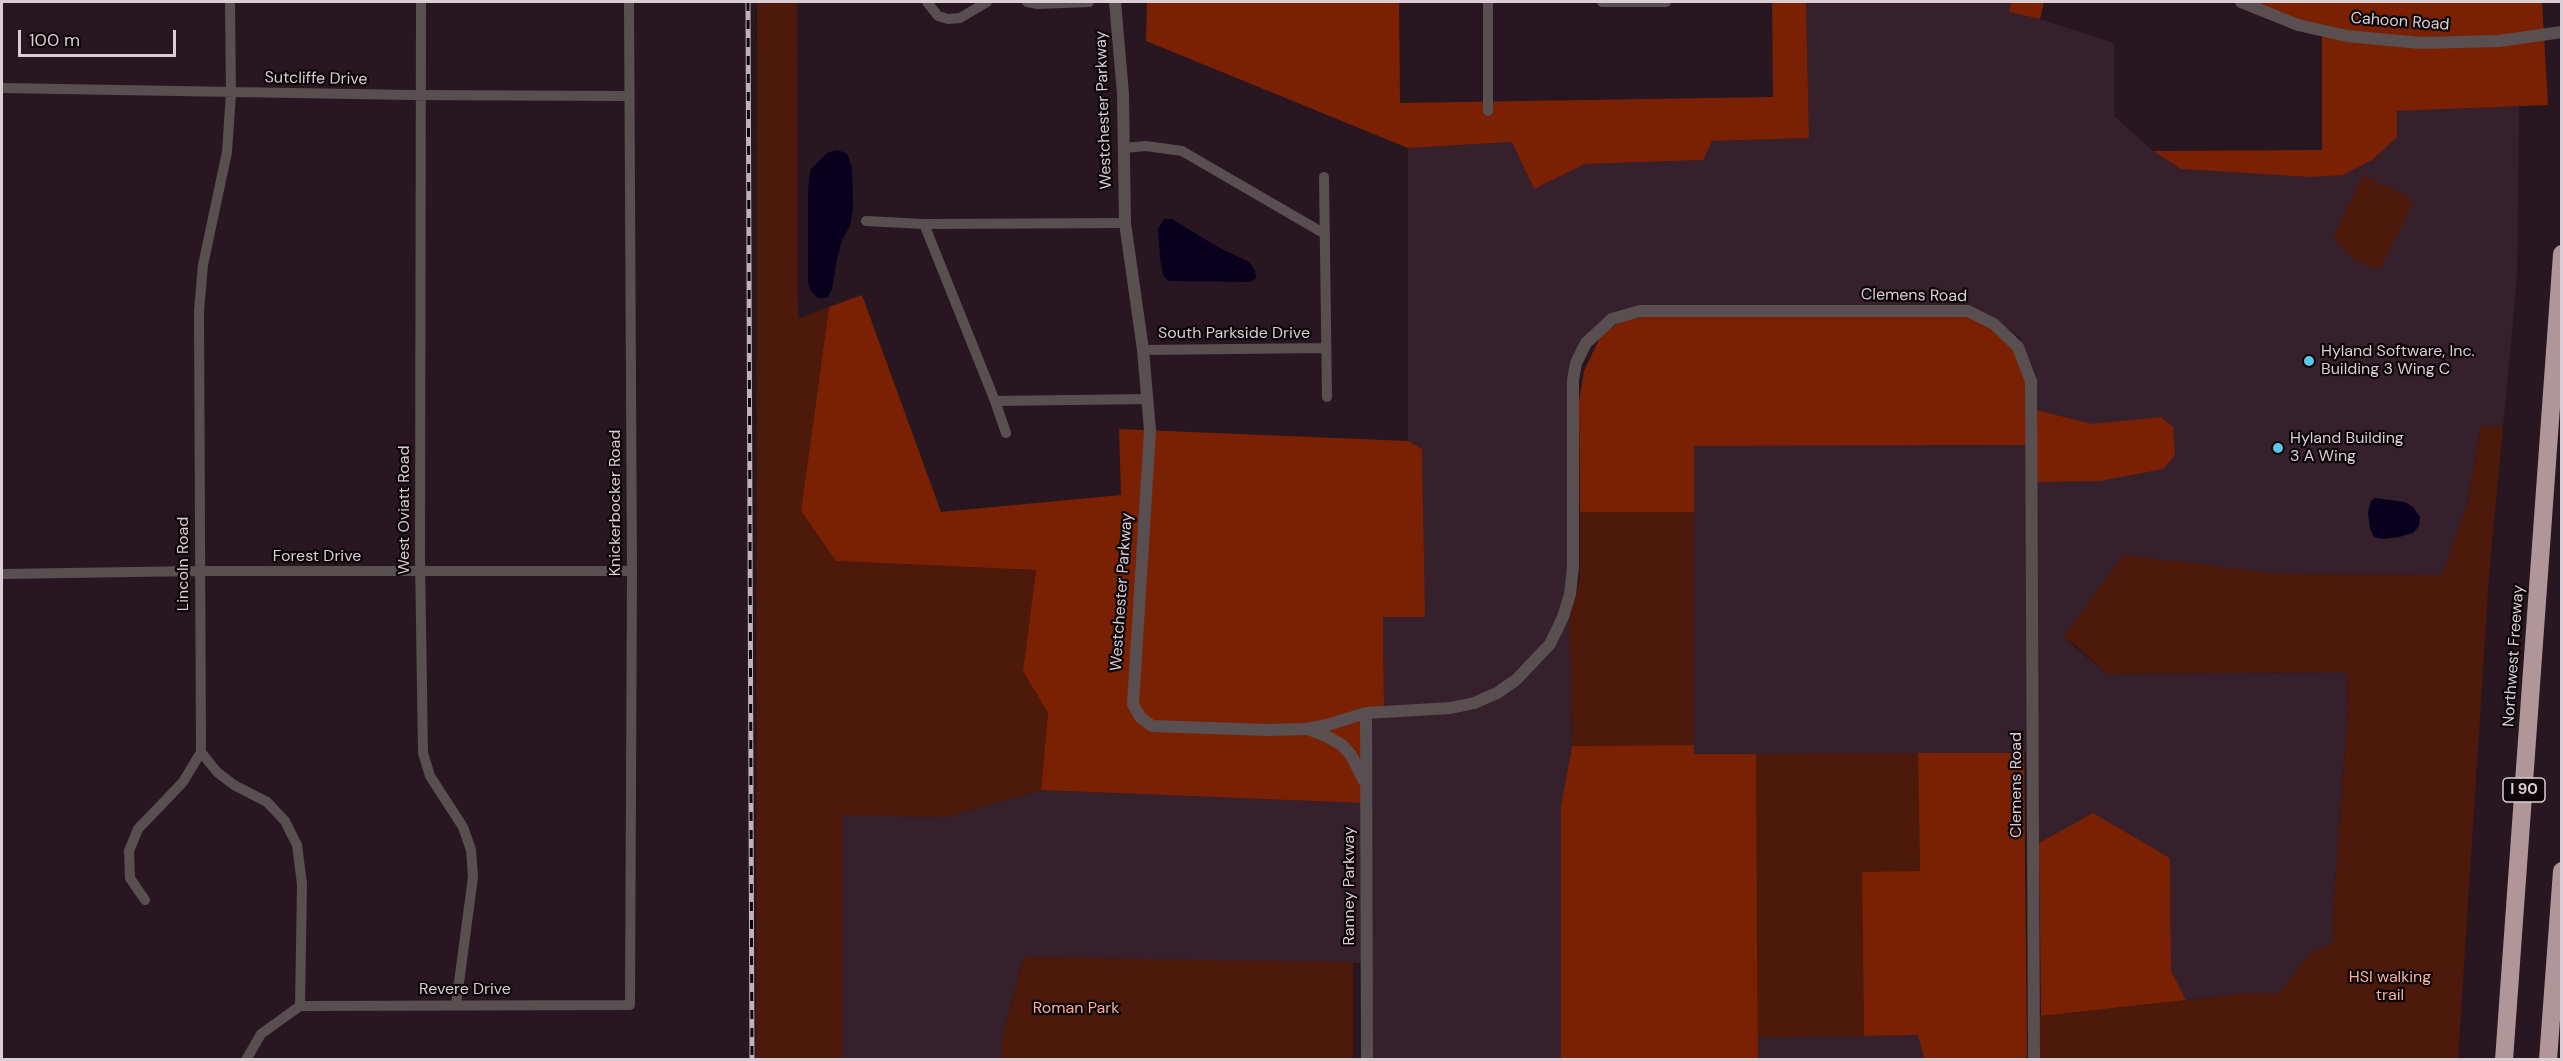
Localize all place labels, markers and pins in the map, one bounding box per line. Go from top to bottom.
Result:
place label: Hyland Software, Inc. Building 3 Wing C [2321,342,2475,380]
marker: Hyland Software, Inc. Building 3 Wing C [2302,354,2316,368]
place label: Hyland Building 3 A Wing [2290,429,2404,467]
marker: Hyland Building 3 A Wing [2271,441,2285,455]

